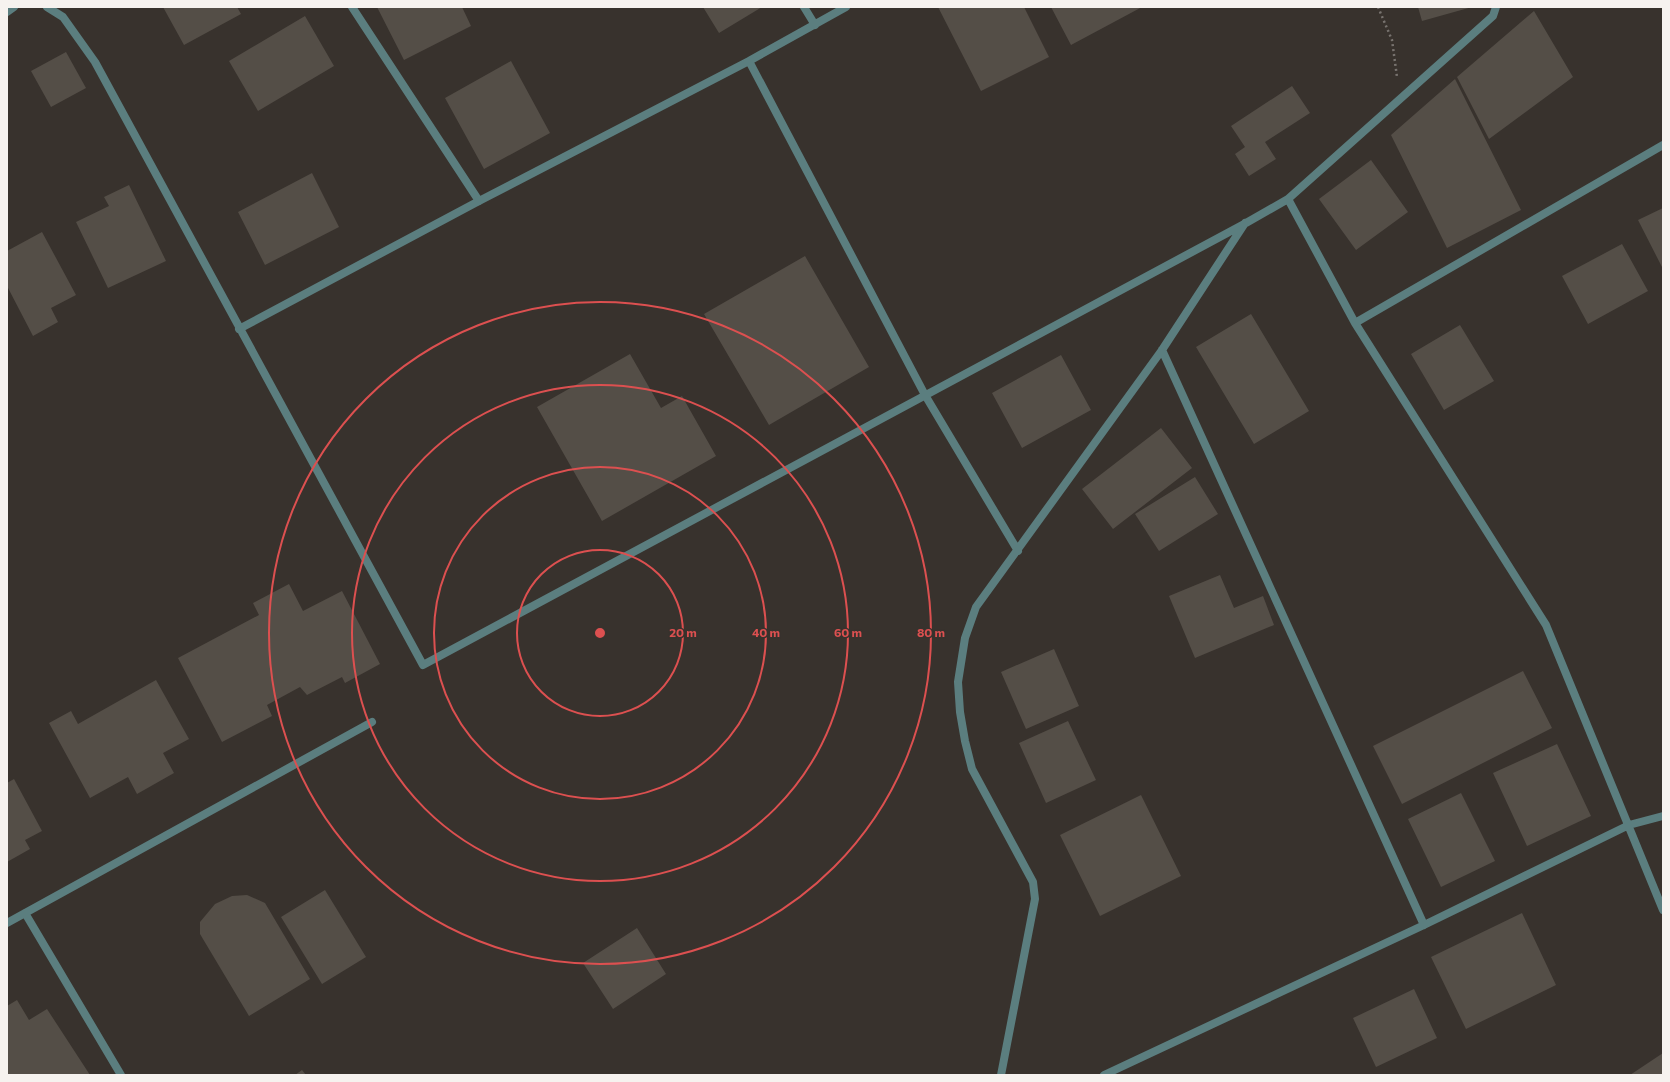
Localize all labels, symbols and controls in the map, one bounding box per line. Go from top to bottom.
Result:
text: 20 m [669,625,697,639]
text: 40 m [752,625,780,639]
text: 60 m [834,625,862,639]
text: 80 m [917,625,945,639]
centre of rings [593,626,607,640]

